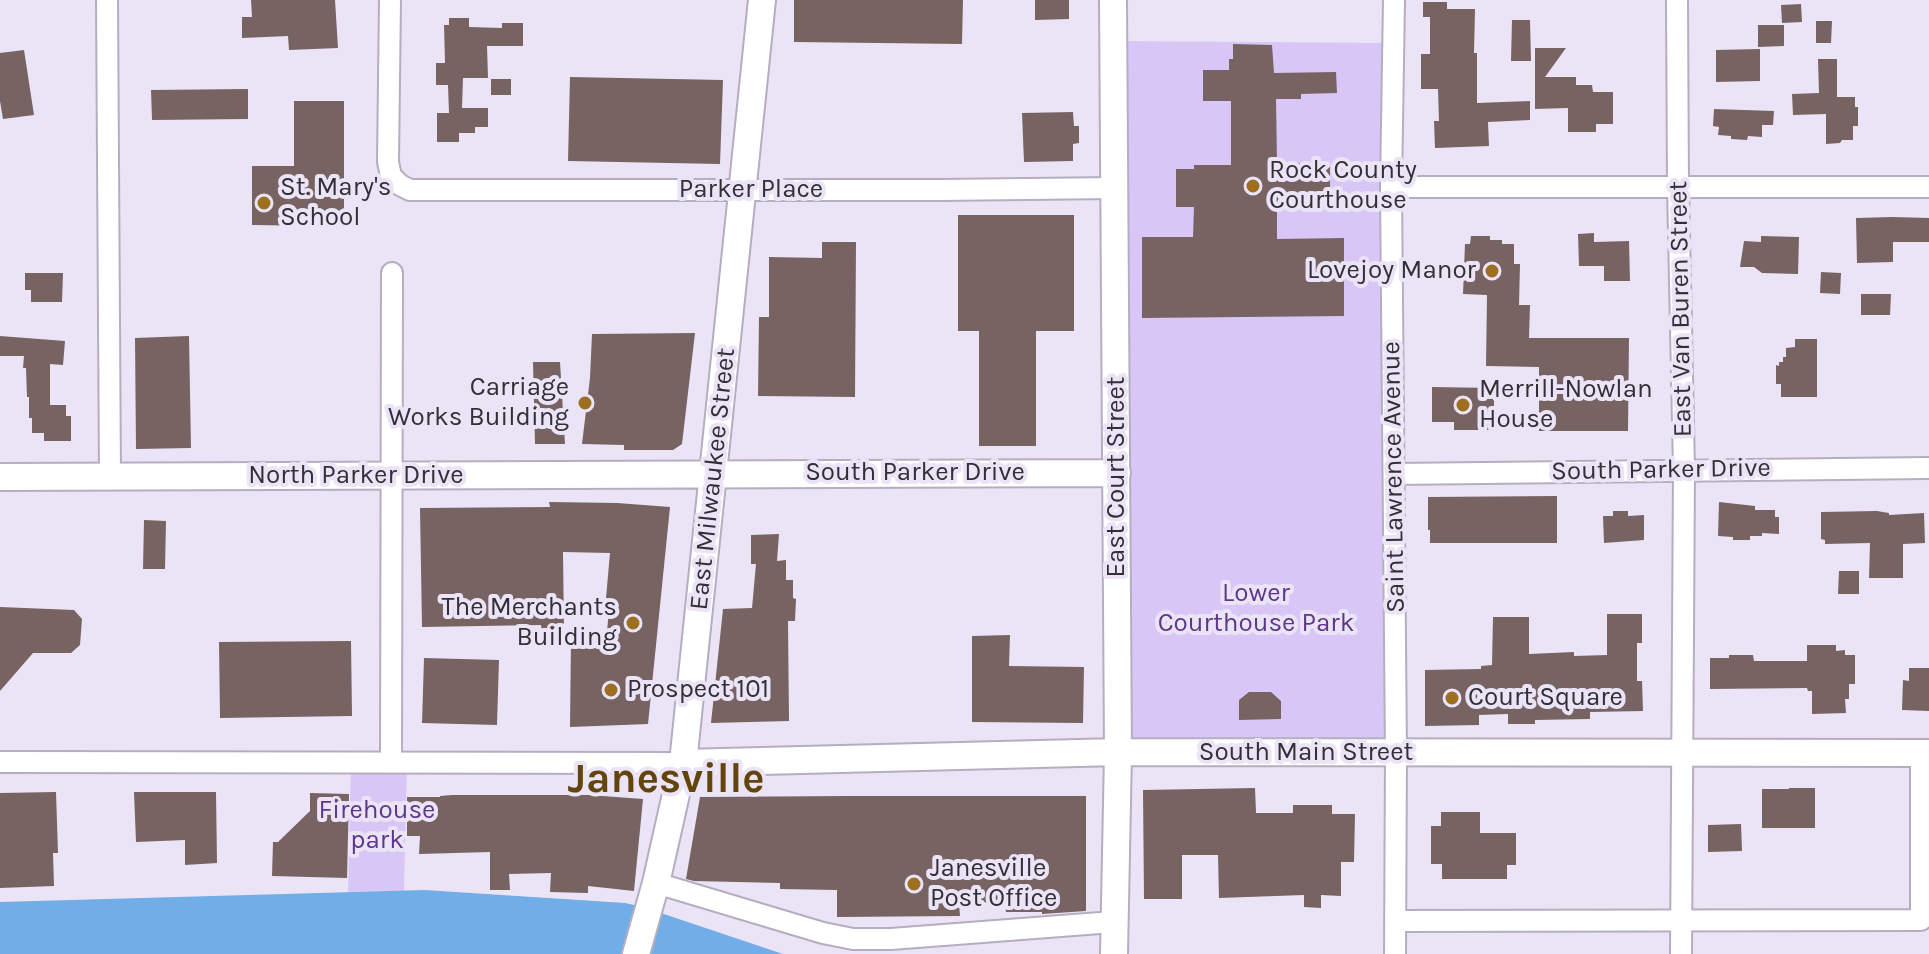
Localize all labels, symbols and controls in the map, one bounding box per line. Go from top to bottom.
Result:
place label: Rock County Courthouse [1269,155,1417,216]
place label: St. Mary's School [280,172,391,234]
street label: Parker Place [679,174,823,206]
marker: Rock County Courthouse [1244,177,1262,195]
street label: East Van Buren Street [1663,181,1699,437]
marker: St. Mary's School [255,194,273,212]
place label: Lovejoy Manor [1307,255,1476,287]
marker: Lovejoy Manor [1483,262,1501,280]
street label: Saint Lawrence Avenue [1376,341,1412,613]
street label: East Milwaukee Street [684,346,742,612]
place label: Carriage Works Building [388,372,569,434]
place label: Merrill-Nowlan House [1479,374,1653,436]
street label: East Court Street [1101,376,1133,578]
marker: Carriage Works Building [576,394,594,412]
marker: Merrill-Nowlan House [1454,396,1472,414]
street label: South Parker Drive [1551,452,1771,488]
street label: South Parker Drive [805,457,1025,489]
street label: North Parker Drive [248,460,464,492]
park label: Lower Courthouse Park [1158,578,1354,640]
place label: The Merchants Building [441,592,617,654]
marker: The Merchants Building [624,614,642,632]
place label: Prospect 101 [627,674,769,706]
marker: Prospect 101 [602,681,620,699]
place label: Court Square [1468,682,1623,714]
marker: Court Square [1443,689,1461,707]
street label: South Main Street [1199,737,1413,769]
district label: Janesville [567,755,765,805]
park label: Firehouse park [319,795,435,856]
place label: Janesville Post Office [930,853,1057,914]
marker: Janesville Post Office [905,875,923,893]

